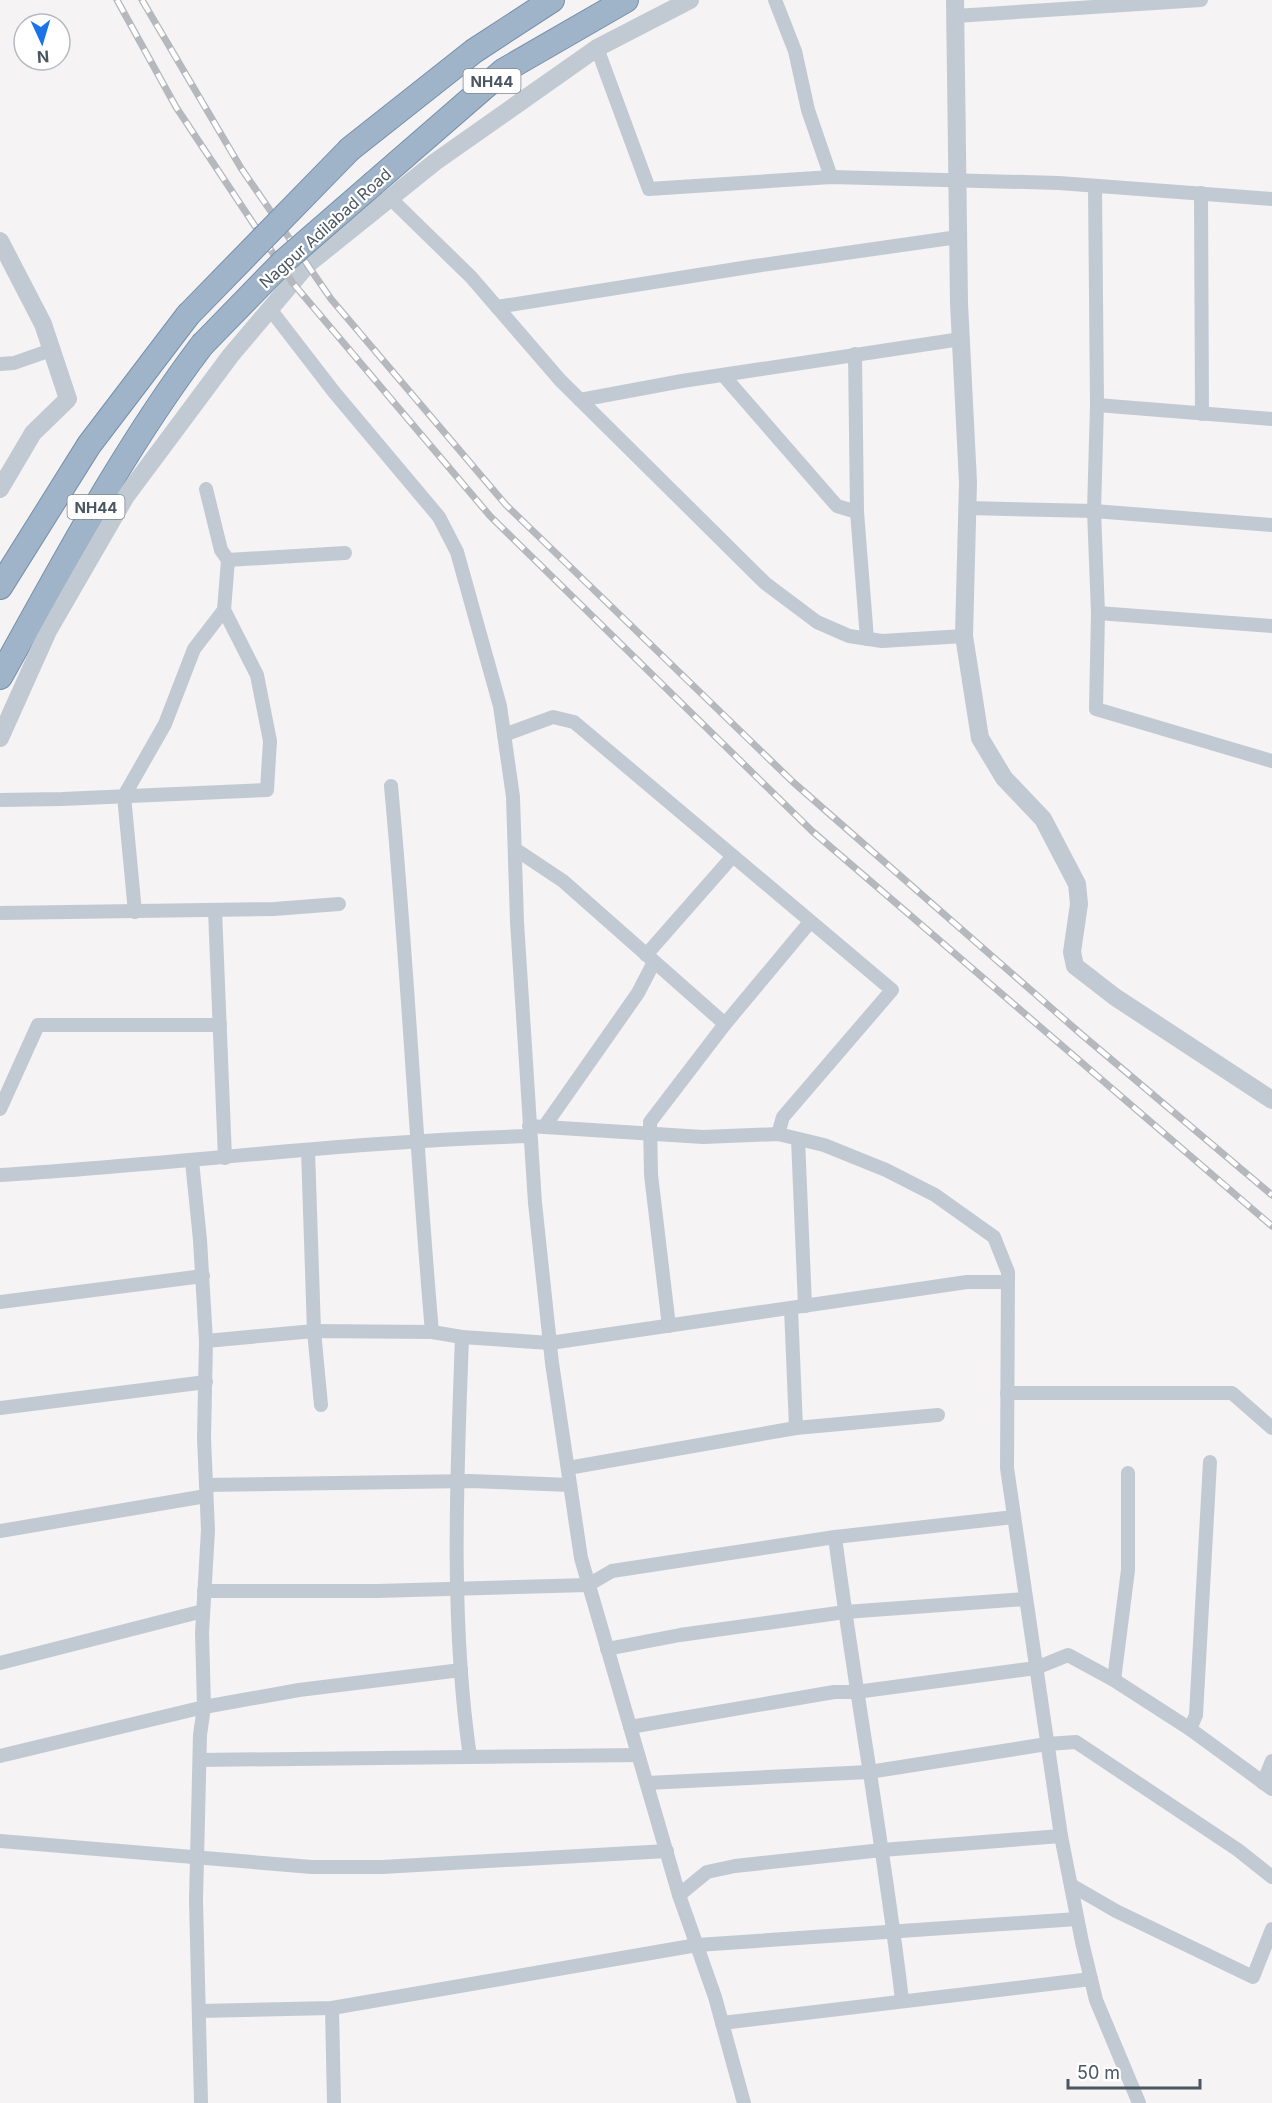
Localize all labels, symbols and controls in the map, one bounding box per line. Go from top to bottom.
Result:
north arrow [12,12,72,72]
text: N [36,47,50,67]
road number: NH44 [464,69,520,93]
street label: Nagpur Adilabad Road [255,164,395,292]
road number: NH44 [68,495,124,519]
scale bar [1068,2052,1200,2090]
text: 50 m [1077,2062,1120,2083]

